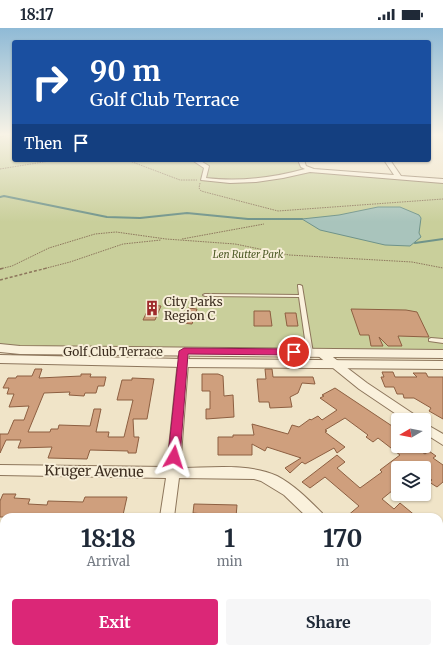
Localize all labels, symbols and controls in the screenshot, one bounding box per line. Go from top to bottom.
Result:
text: 18:17 [20,5,54,24]
text: 90 m [90,53,161,89]
icon: right [24,56,76,108]
text: Golf Club Terrace [90,88,239,111]
icon: arrive [70,132,92,154]
text: Then [24,134,62,153]
park label: Len Rutter Park [213,248,284,261]
place label: City Parks Region C [164,294,223,323]
building icon: City Parks Region C [143,299,161,317]
pin [277,335,311,369]
icon: arrive [283,341,305,363]
street label: Golf Club Terrace [63,344,163,359]
north arrow [391,413,431,453]
map controls [391,413,431,501]
position arrow [153,436,195,478]
street label: Kruger Avenue [44,461,144,481]
button: layers [391,461,431,501]
text: 18:18 [81,523,136,554]
text: 1 [224,523,235,554]
text: 170 [323,523,362,554]
text: Arrival [87,553,130,570]
text: min [217,553,242,570]
text: m [336,553,349,570]
button: Exit [12,599,218,645]
button: Share [226,599,431,645]

